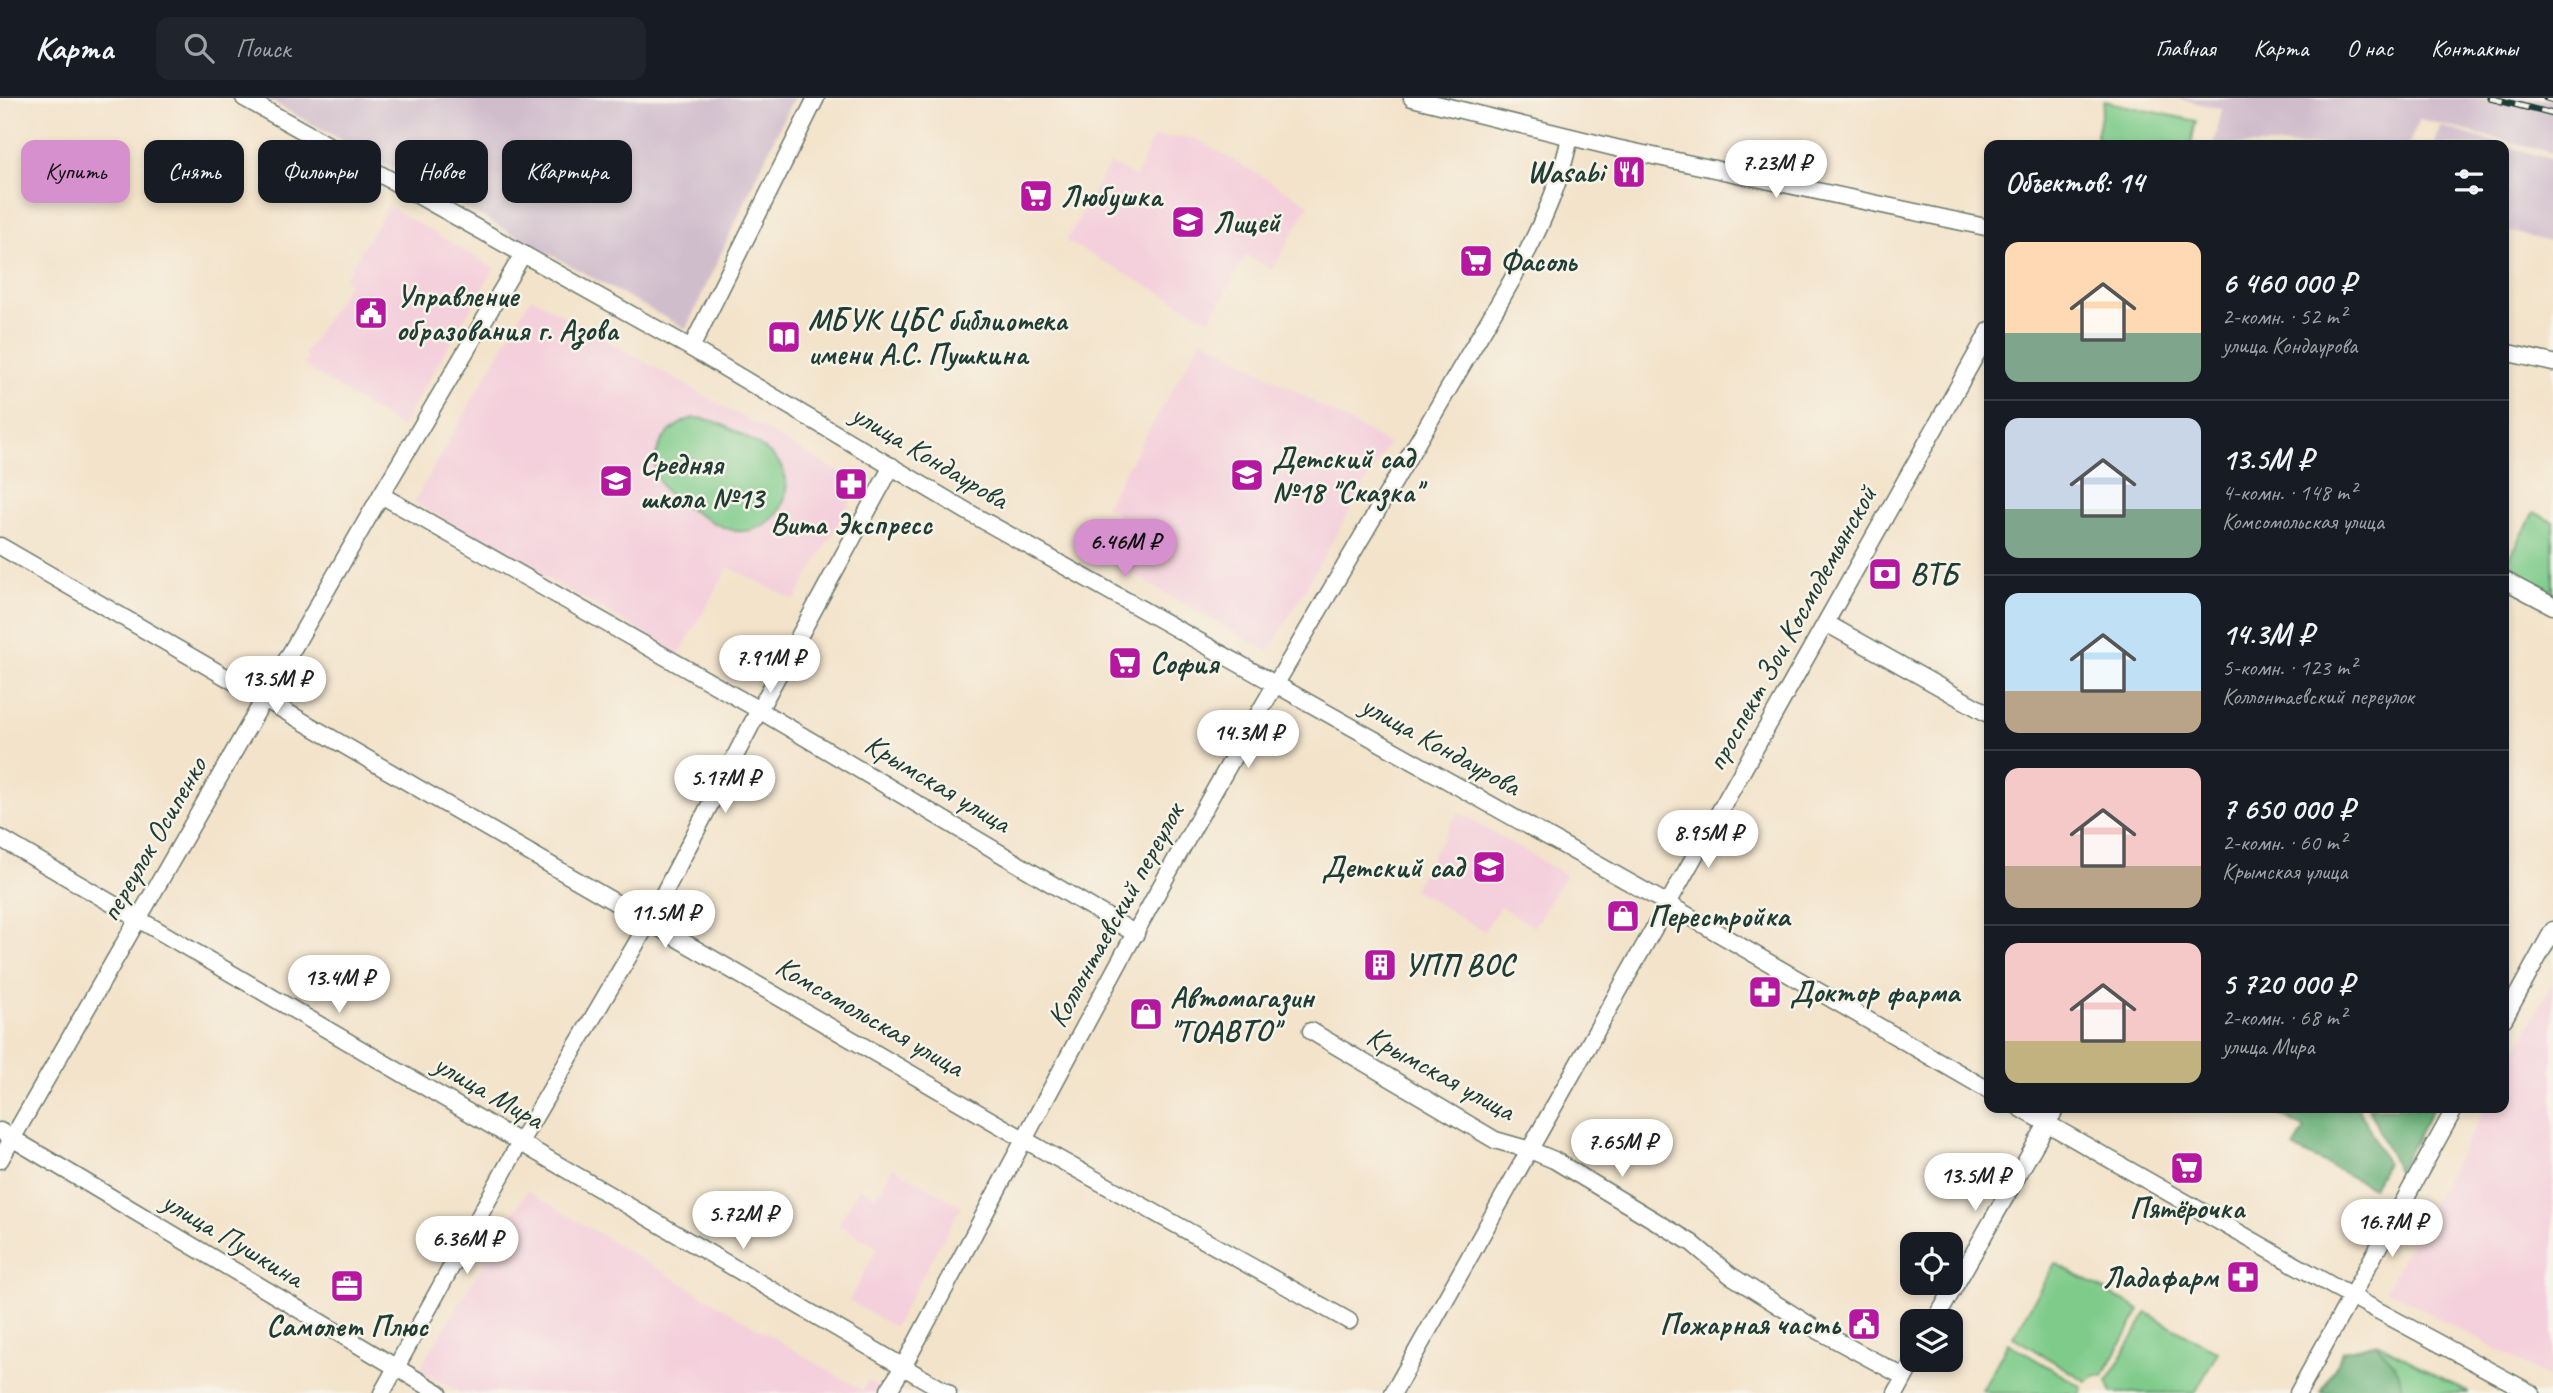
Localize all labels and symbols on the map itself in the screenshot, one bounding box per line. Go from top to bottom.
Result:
pin: 7.23M ₽ [1711,140,1841,200]
place label: Wasabi [1527,153,1608,191]
restaurant icon: Wasabi [1610,153,1648,191]
supermarket icon: Любушка [1017,177,1055,215]
place label: Любушка [1060,177,1165,216]
school or university icon: Лицей [1169,203,1207,241]
place label: Лицей [1212,203,1282,241]
supermarket icon: Фасоль [1457,242,1495,280]
place label: Фасоль [1500,242,1578,280]
place label: Управление образования г. Азова [396,277,620,350]
public building icon: Управление образования г. Азова [352,294,390,332]
place label: МБУК ЦБС библиотека имени А.С. Пушкина [808,301,1069,373]
library icon: МБУК ЦБС библиотека имени А.С. Пушкина [765,318,803,356]
street label: улица Кондаурова [843,393,1017,519]
place label: Детский сад №18 "Сказка" [1272,439,1428,512]
place label: Средняя школа №13 [640,445,766,517]
school or university icon: Детский сад №18 "Сказка" [1228,456,1266,494]
school or university icon: Средняя школа №13 [597,462,635,500]
pharmacy icon: Вита Экспресс [832,465,870,503]
street label: проспект Зои Космодемьянской [1697,477,1886,777]
place label: Вита Экспресс [770,505,934,543]
pin: 6.46M ₽ [1060,519,1190,579]
bank icon: ВТБ [1866,555,1904,593]
place label: ВТБ [1910,555,1961,593]
pin: 7.91M ₽ [705,636,835,695]
supermarket icon: София [1106,644,1144,682]
place label: София [1150,644,1221,682]
pin: 13.5M ₽ [211,656,341,716]
street label: улица Кондаурова [1353,685,1529,805]
pin: 14.3M ₽ [1183,710,1313,770]
street label: Крымская улица [858,725,1020,842]
street label: переулок Осипенко [91,749,216,928]
pin: 5.17M ₽ [660,756,790,815]
street label: Коллонтаевский переулок [1038,794,1194,1034]
pin: 8.95M ₽ [1643,810,1773,870]
place label: Детский сад [1322,848,1467,886]
school or university icon: Детский сад [1470,848,1508,886]
pin: 11.5M ₽ [600,890,730,950]
shop icon: Перестройка [1604,897,1642,935]
place label: Перестройка [1648,897,1792,935]
building icon: УПП ВОС [1361,946,1399,984]
place label: УПП ВОС [1404,946,1517,984]
street label: Комсомольская улица [769,947,973,1086]
pin: 13.4M ₽ [274,956,404,1015]
pharmacy icon: Доктор фарма [1746,973,1784,1011]
place label: Доктор фарма [1790,973,1962,1011]
place label: Автомагазин "ТОАВТО" [1170,978,1316,1050]
shop icon: Автомагазин "ТОАВТО" [1127,995,1165,1033]
street label: Крымская улица [1360,1017,1523,1130]
street label: улица Мира [426,1043,552,1139]
pin: 7.65M ₽ [1557,1119,1687,1179]
supermarket icon: Пятёрочка [2168,1149,2206,1187]
pin: 13.5M ₽ [1910,1154,2040,1213]
street label: улица Пушкина [154,1181,313,1297]
place label: Пятёрочка [2130,1189,2246,1227]
pin: 5.72M ₽ [678,1192,808,1251]
pin: 16.7M ₽ [2327,1200,2457,1259]
pin: 6.36M ₽ [402,1216,532,1276]
place label: Ладафарм [2102,1258,2220,1296]
pharmacy icon: Ладафарм [2224,1258,2262,1296]
office icon: Самолет Плюс [328,1267,366,1305]
place label: Пожарная часть [1660,1305,1842,1343]
public building icon: Пожарная часть [1845,1305,1883,1343]
place label: Самолет Плюс [266,1307,429,1345]

